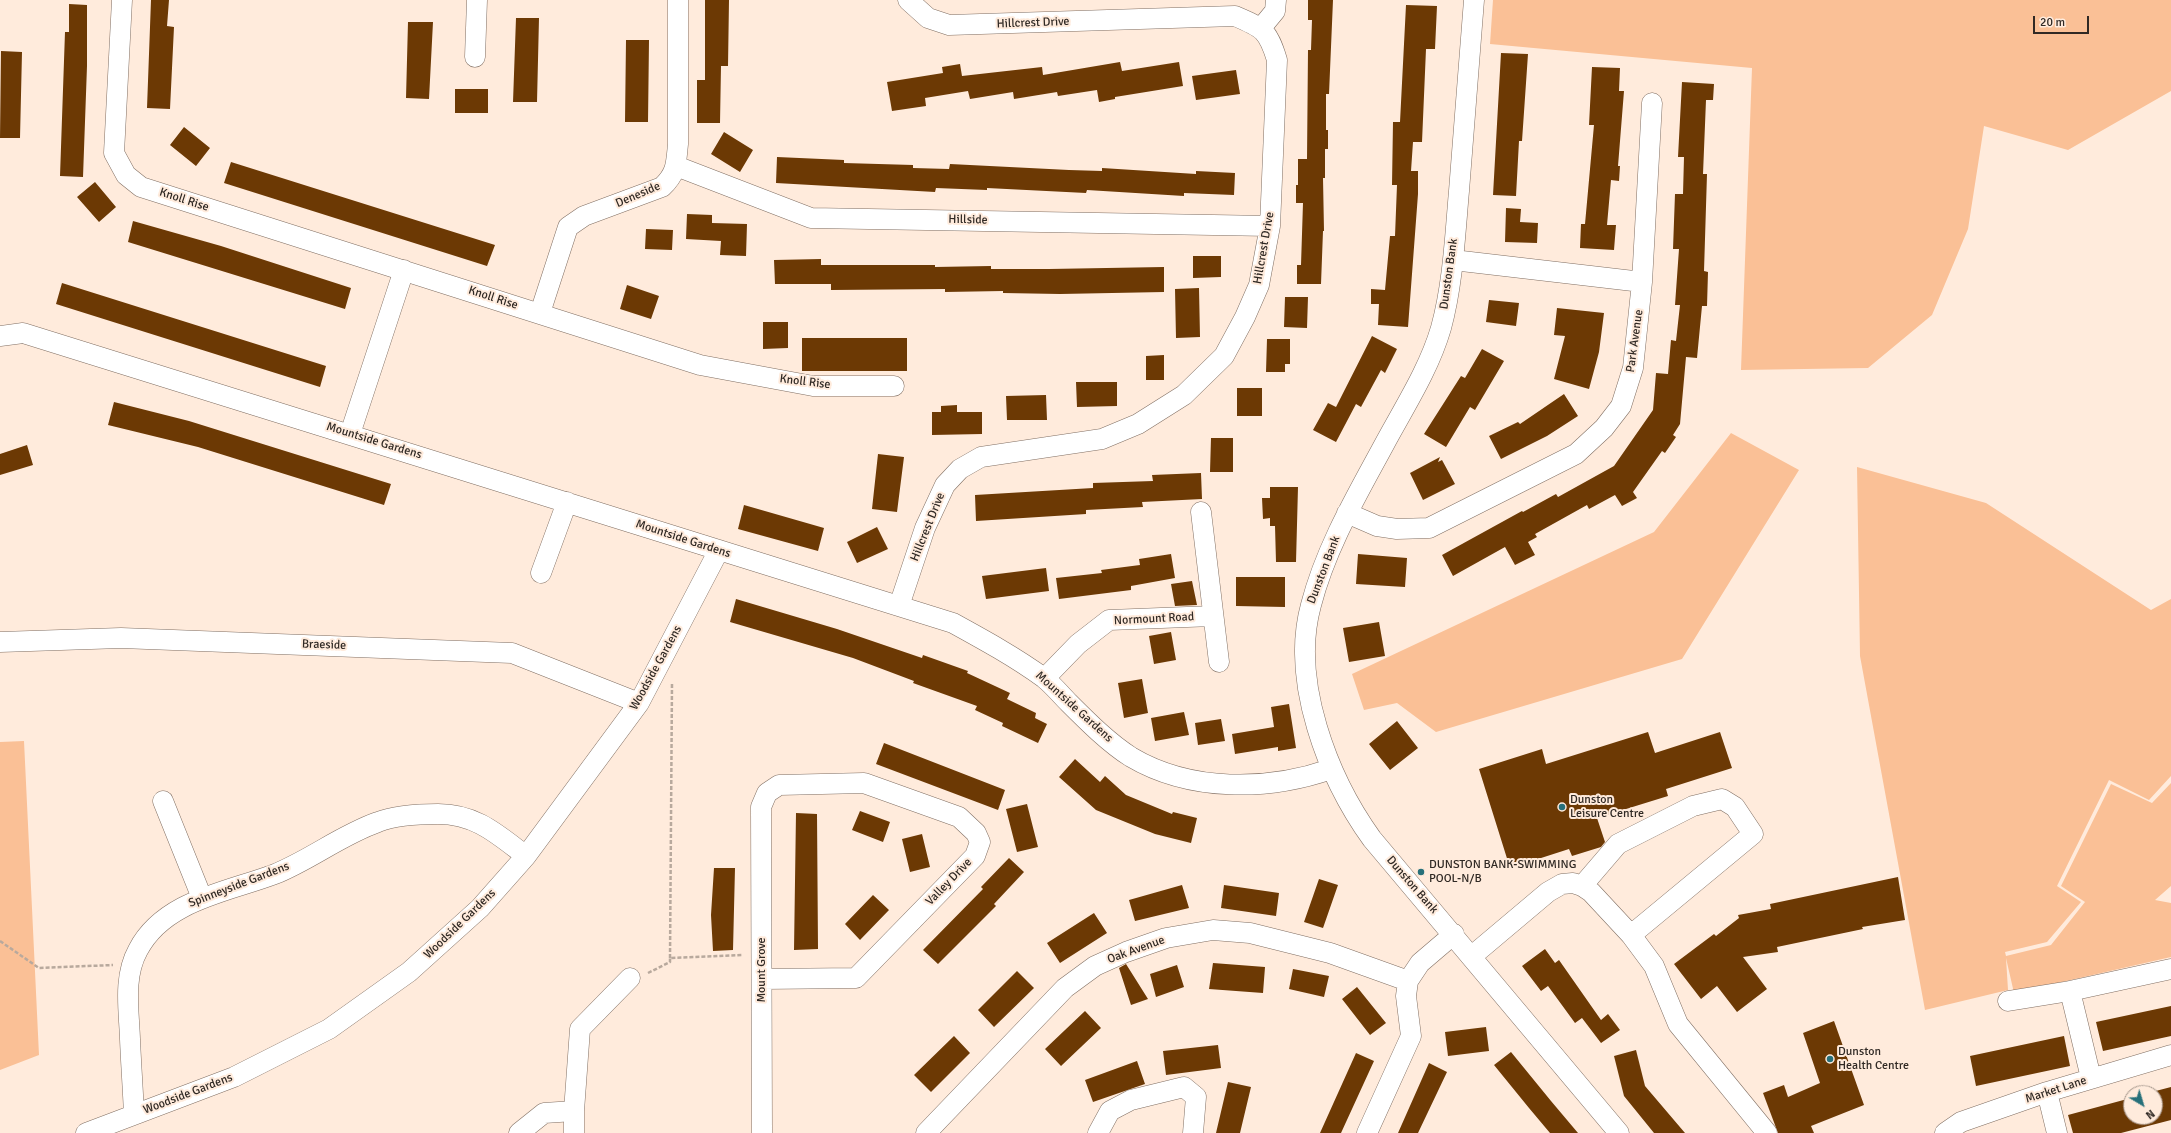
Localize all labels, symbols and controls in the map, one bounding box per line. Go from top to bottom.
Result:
scale bar [2035,8,2091,34]
street label: Hillcrest Drive [996,15,1070,31]
text: 20 m [2040,15,2065,30]
street label: Deneside [613,179,663,211]
street label: Knoll Rise [157,185,211,215]
street label: Hillcrest Drive [1251,211,1277,285]
street label: Hillside [948,212,988,228]
street label: Dunston Bank [1437,238,1461,310]
street label: Knoll Rise [466,283,520,313]
street label: Park Avenue [1623,309,1647,373]
street label: Knoll Rise [779,372,831,392]
street label: Mountside Gardens [325,420,423,462]
street label: Hillcrest Drive [908,490,948,564]
street label: Mountside Gardens [634,517,732,561]
street label: Dunston Bank [1304,534,1344,606]
street label: Normount Road [1114,610,1194,628]
street label: Woodside Gardens [627,623,685,713]
street label: Braeside [302,637,346,653]
street label: Mountside Gardens [1032,669,1116,745]
place label: Dunston Leisure Centre [1570,793,1644,821]
marker: Dunston Leisure Centre [1557,802,1567,812]
street label: Dunston Bank [1383,853,1441,917]
street label: Valley Drive [923,855,975,909]
place label: DUNSTON BANK-SWIMMING POOL-N/B [1429,858,1576,886]
street label: Spinneyside Gardens [187,859,291,911]
marker: DUNSTON BANK-SWIMMING POOL-N/B [1416,867,1426,877]
street label: Woodside Gardens [421,886,499,962]
street label: Oak Avenue [1105,933,1167,967]
street label: Mount Grove [755,937,769,1003]
place label: Dunston Health Centre [1838,1045,1909,1073]
marker: Dunston Health Centre [1825,1054,1835,1064]
street label: Woodside Gardens [141,1070,235,1118]
street label: Market Lane [2024,1073,2088,1107]
north arrow [2123,1085,2163,1125]
text: N [2143,1107,2157,1122]

